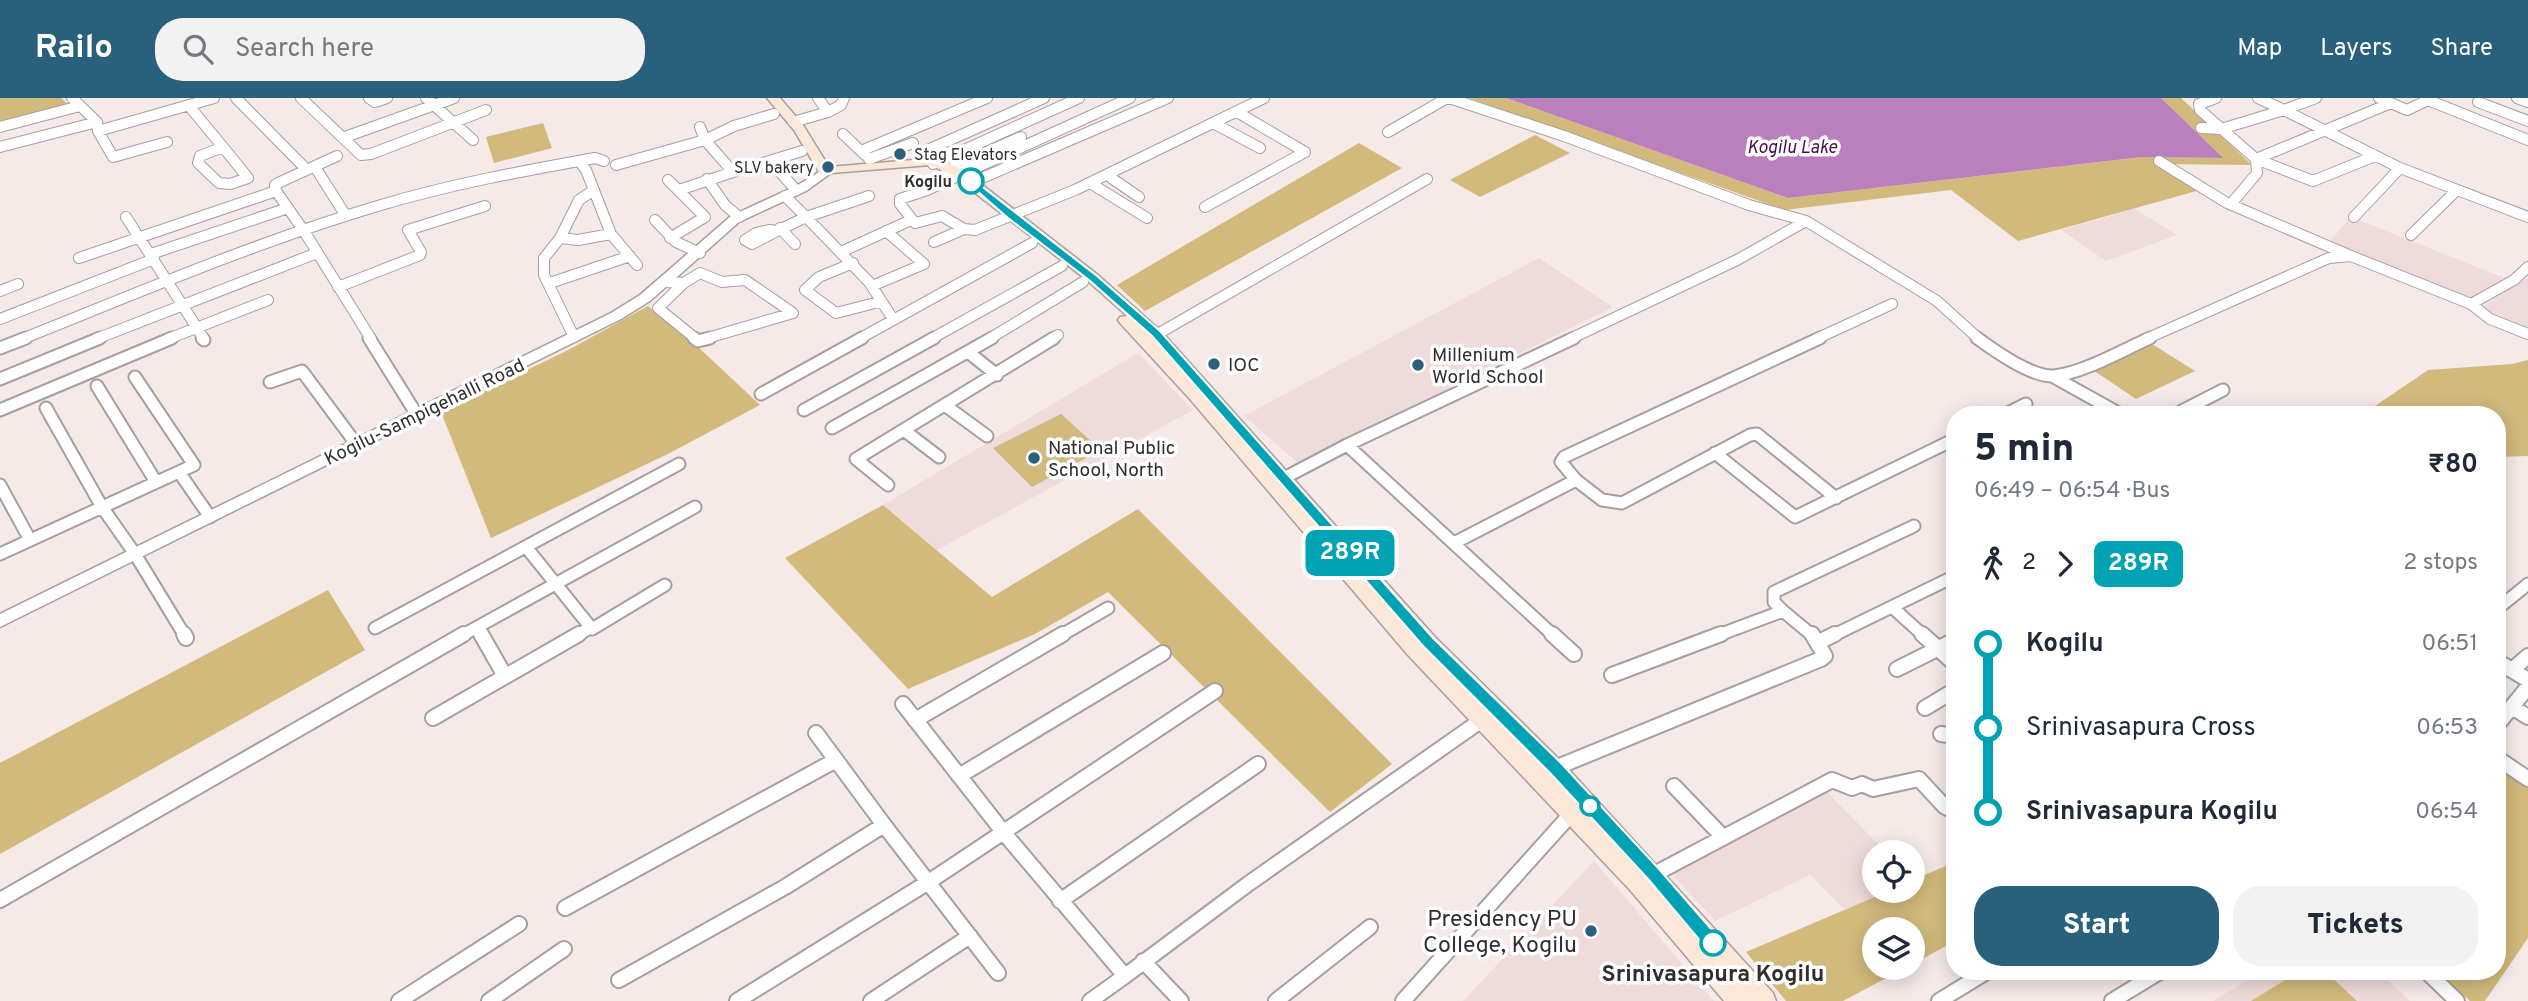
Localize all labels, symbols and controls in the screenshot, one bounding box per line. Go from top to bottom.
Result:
search box [155,18,645,81]
text: Railo [35,28,113,70]
icon: search [179,30,217,68]
text: Search here [235,33,374,66]
text: Map [2237,34,2282,64]
text: Layers [2320,34,2392,64]
text: Share [2430,34,2493,64]
water label: Kogilu Lake [1747,137,1838,160]
marker: Stag Elevators [892,146,908,162]
place label: Stag Elevators [914,146,1017,166]
place label: SLV bakery [734,159,814,179]
marker: SLV bakery [820,159,836,175]
marker: Kogilu [958,168,984,194]
place label: Kogilu [904,173,952,193]
place label: Millenium World School [1432,344,1544,390]
street label: Kogilu-Sampigehalli Road [321,354,529,472]
place label: IOC [1228,354,1259,378]
marker: IOC [1206,356,1222,372]
marker: Millenium World School [1410,357,1426,373]
text: 5 min [1974,426,2074,475]
place label: National Public School, North [1048,437,1175,483]
text: ₹80 [2428,449,2478,482]
marker: National Public School, North [1026,450,1042,466]
text: 06:49 – 06:54 · Bus [1974,477,2170,506]
line badge: 289R [1301,530,1399,576]
text: 289R [1319,538,1381,568]
icon: walk [1974,545,2012,583]
icon: forward [2046,545,2084,583]
text: 2 [2022,549,2036,578]
text: 289R [2108,549,2169,579]
text: 2 stops [2403,549,2478,578]
text: Kogilu [2026,628,2104,661]
text: 06:51 [2421,630,2478,659]
text: Srinivasapura Cross [2026,712,2256,745]
text: 06:53 [2416,714,2478,743]
unlabelled marker [1580,796,1600,816]
text: Srinivasapura Kogilu [2026,796,2278,829]
text: 06:54 [2415,798,2478,827]
map controls [1862,840,1925,980]
button: locate [1862,840,1925,903]
button: Start [1974,886,2219,966]
button: Tickets [2233,886,2478,966]
place label: Presidency PU College, Kogilu [1423,906,1577,961]
button: layers [1862,917,1925,980]
marker: Presidency PU College, Kogilu [1583,923,1599,939]
marker: Srinivasapura Kogilu [1700,930,1726,956]
place label: Srinivasapura Kogilu [1602,961,1824,990]

